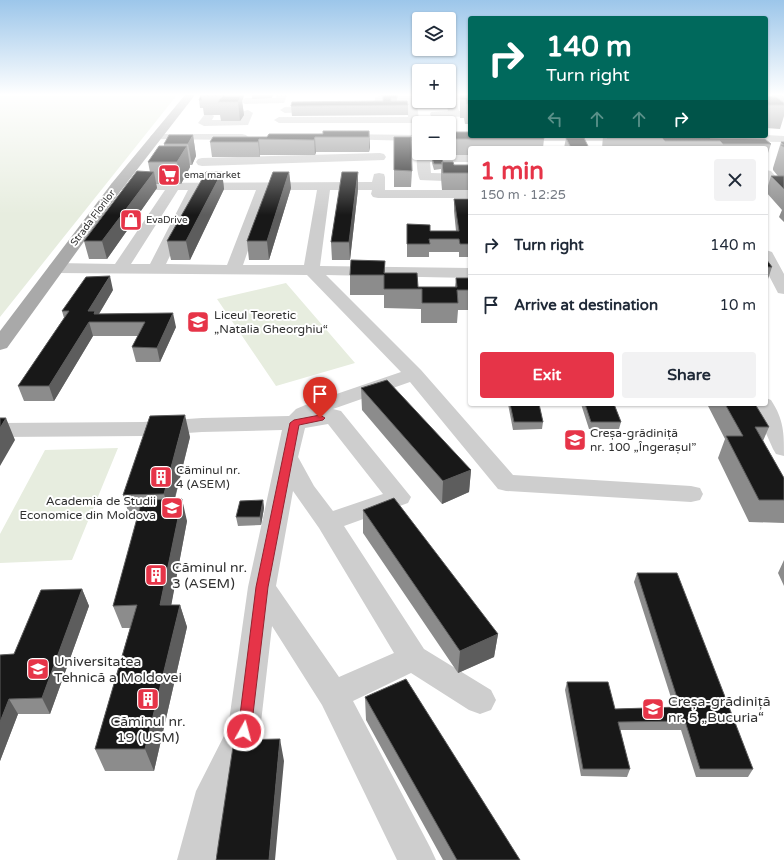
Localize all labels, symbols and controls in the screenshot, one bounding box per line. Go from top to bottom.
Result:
map controls [412,12,456,160]
button: layers [412,12,456,56]
text: 140 m [546,30,632,64]
icon: right [480,32,532,84]
button: + [412,64,456,108]
text: Turn right [546,64,630,86]
icon: left [544,108,566,130]
icon: ahead [586,108,608,130]
icon: ahead [628,108,650,130]
icon: right [670,108,692,130]
button: − [412,116,456,160]
text: 1 min [480,157,544,186]
button: close [714,159,756,201]
supermarket icon: ema market [156,162,182,188]
place label: ema market [184,169,241,181]
street label: Strada Florilor [68,187,118,248]
text: 150 m · 12:25 [480,187,566,203]
shop icon: EvaDrive [118,207,144,233]
place label: EvaDrive [146,214,188,226]
icon: right [480,234,502,256]
text: Turn right [514,236,584,254]
text: 140 m [710,236,756,254]
icon: arrive [480,294,502,316]
text: Arrive at destination [514,296,658,314]
text: 10 m [719,296,756,314]
place label: Liceul Teoretic „Natalia Gheorghiu“ [214,308,328,336]
school or university icon: Liceul Teoretic „Natalia Gheorghiu“ [185,309,211,335]
button: Exit [480,352,614,398]
button: Share [622,352,756,398]
pin [303,377,337,418]
icon: arrive [309,383,331,405]
place label: Creșa-grădiniță nr. 100 „Îngerașul” [590,426,696,454]
school or university icon: Creșa-grădiniță nr. 100 „Îngerașul” [562,427,588,453]
place label: Căminul nr. 4 (ASEM) [176,463,240,491]
building icon: Căminul nr. 4 (ASEM) [148,464,174,490]
place label: Academia de Studii Economice din Moldova [19,494,156,522]
school or university icon: Academia de Studii Economice din Moldova [159,495,185,521]
place label: Căminul nr. 3 (ASEM) [172,559,247,592]
building icon: Căminul nr. 3 (ASEM) [143,562,169,588]
place label: Universitatea Tehnică a Moldovei [54,653,182,686]
school or university icon: Universitatea Tehnică a Moldovei [25,656,51,682]
building icon: Căminul nr. 19 (USM) [135,686,161,712]
place label: Creșa-grădiniță nr. 5 „Bucuria“ [668,693,771,726]
school or university icon: Creșa-grădiniță nr. 5 „Bucuria“ [640,696,666,722]
position arrow [223,710,265,752]
place label: Căminul nr. 19 (USM) [110,713,186,746]

